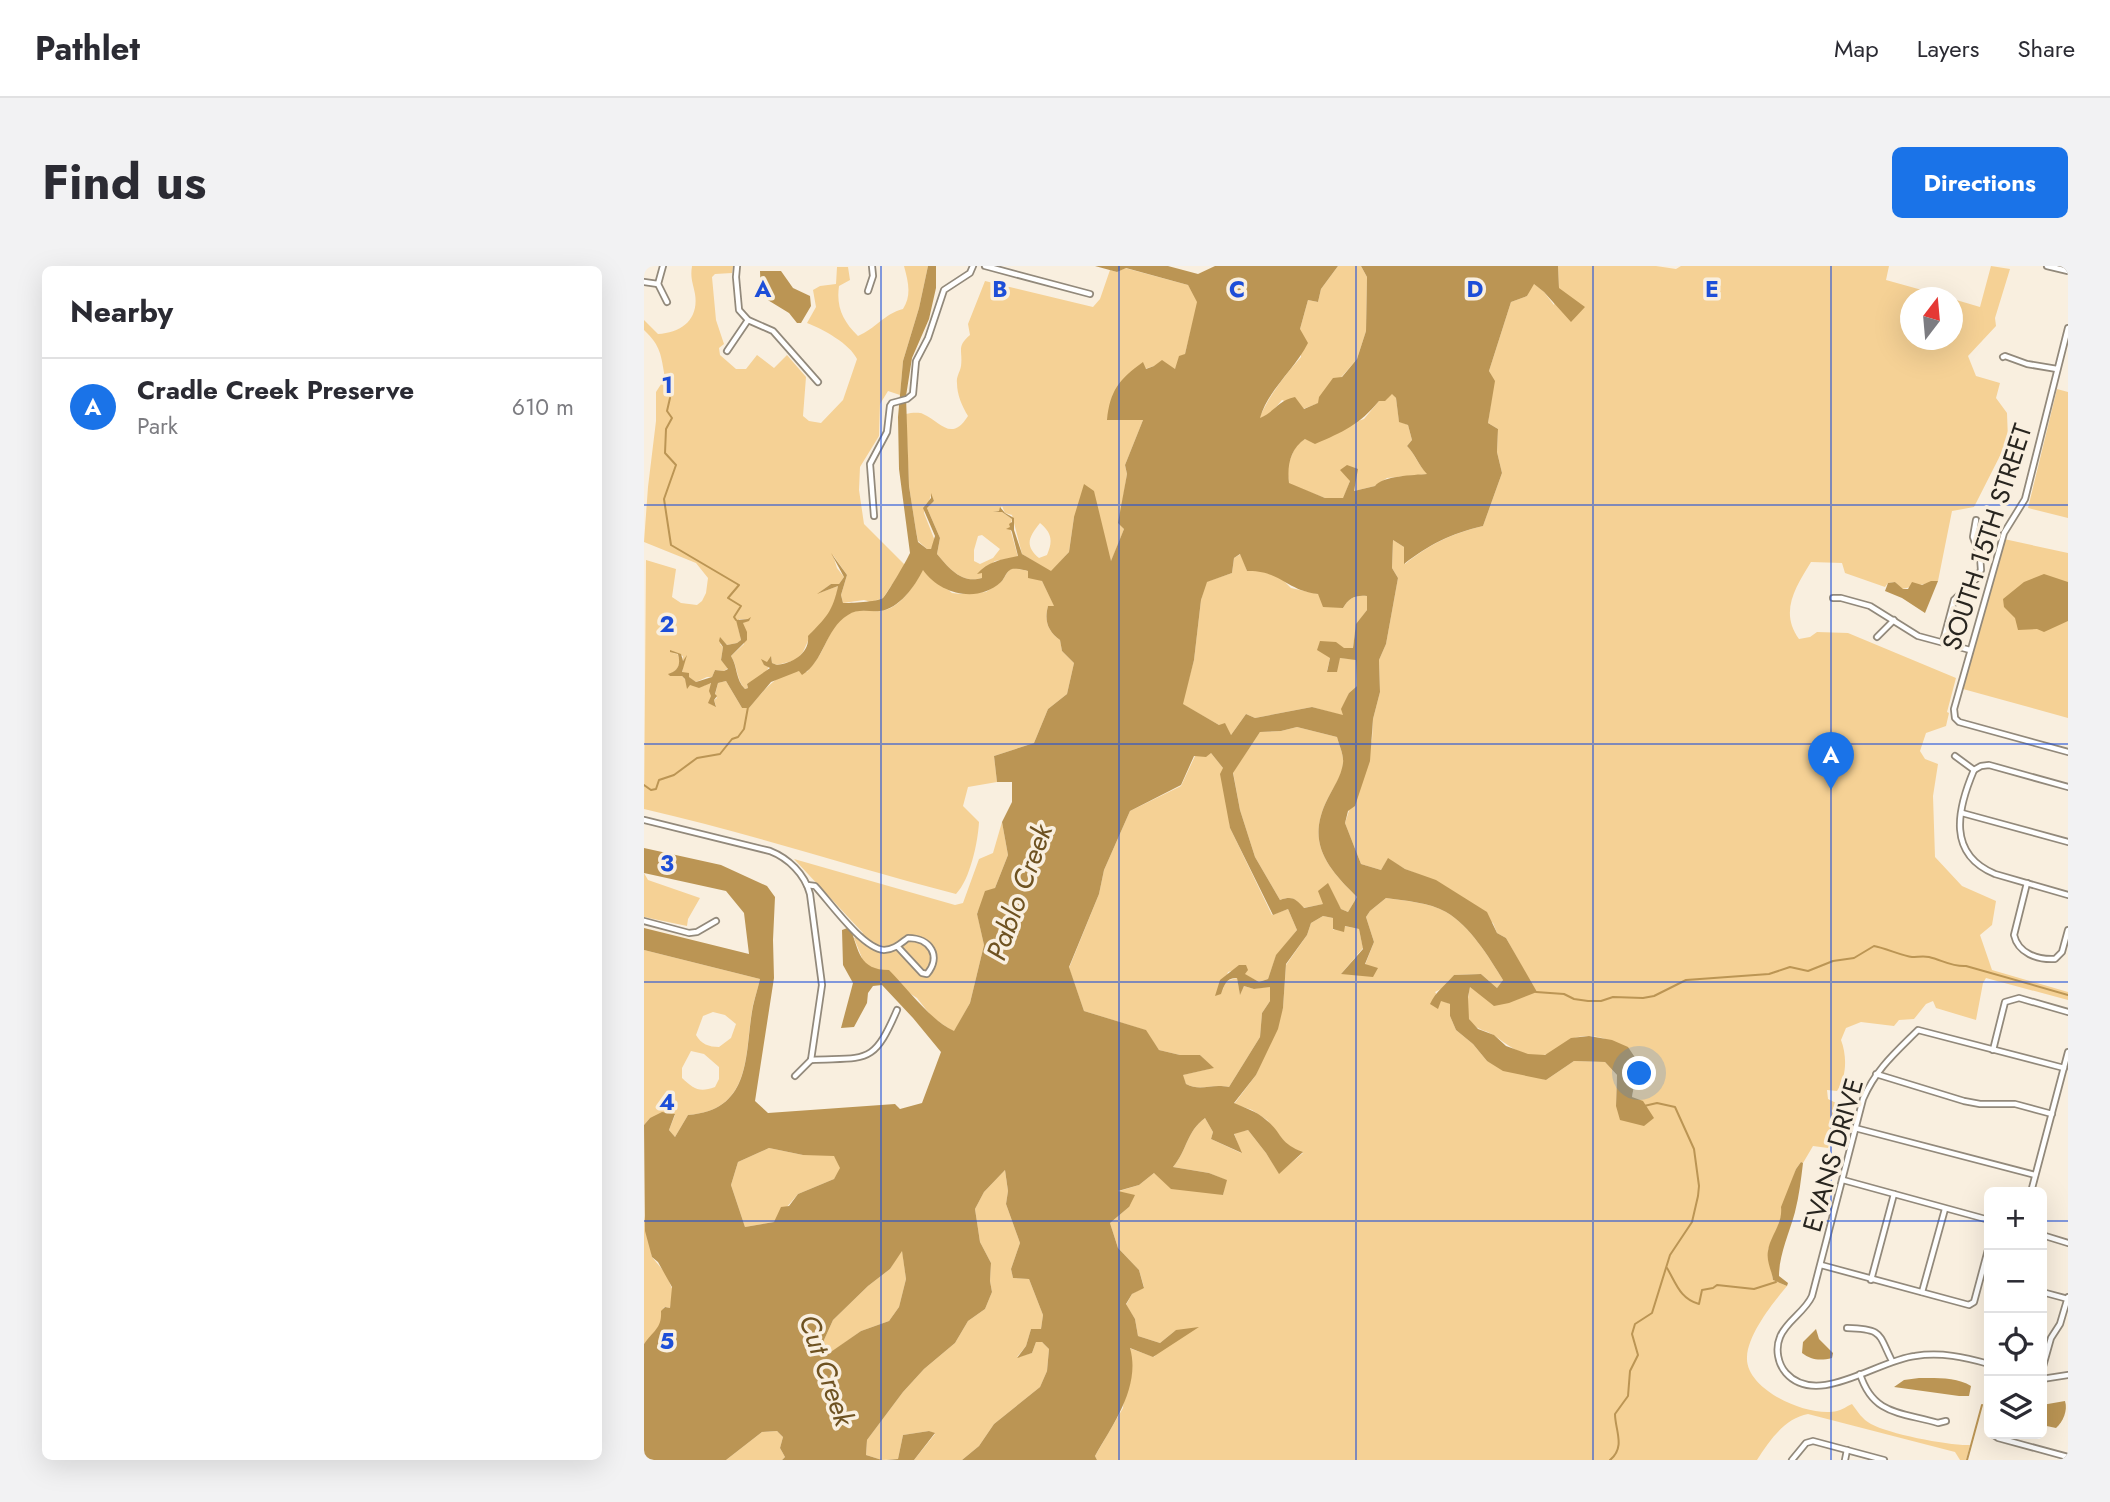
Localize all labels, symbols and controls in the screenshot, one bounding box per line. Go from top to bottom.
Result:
text: Pathlet [35,25,140,72]
text: Map [1834,31,1879,66]
text: Layers [1917,31,1979,66]
text: Share [2017,31,2075,66]
text: Find us [42,147,206,217]
button: Directions [1892,147,2068,218]
text: A [754,272,772,306]
text: B [992,272,1008,306]
text: C [1229,272,1245,306]
text: D [1467,272,1484,306]
text: E [1705,272,1719,306]
north arrow [1900,287,1963,350]
text: Nearby [70,290,173,333]
text: 1 [661,368,673,402]
text: Cradle Creek Preserve [137,371,414,409]
text: A [85,390,101,424]
text: 610 m [512,390,574,424]
text: Park [137,409,178,443]
street label: SOUTH 15TH STREET [1932,419,2042,655]
text: 2 [659,607,675,641]
pin: A [1808,732,1854,790]
water label: Pablo Creek [976,817,1063,966]
text: 3 [660,846,674,880]
your location [1622,1056,1656,1090]
street label: EVANS DRIVE [1793,1074,1873,1236]
text: 4 [659,1085,675,1119]
map controls [1984,1187,2047,1439]
button: + [1984,1187,2047,1250]
button: − [1984,1250,2047,1313]
water label: Cut Creek [788,1309,865,1432]
button: locate [1984,1313,2047,1376]
text: 5 [660,1324,674,1358]
button: layers [1984,1376,2047,1439]

